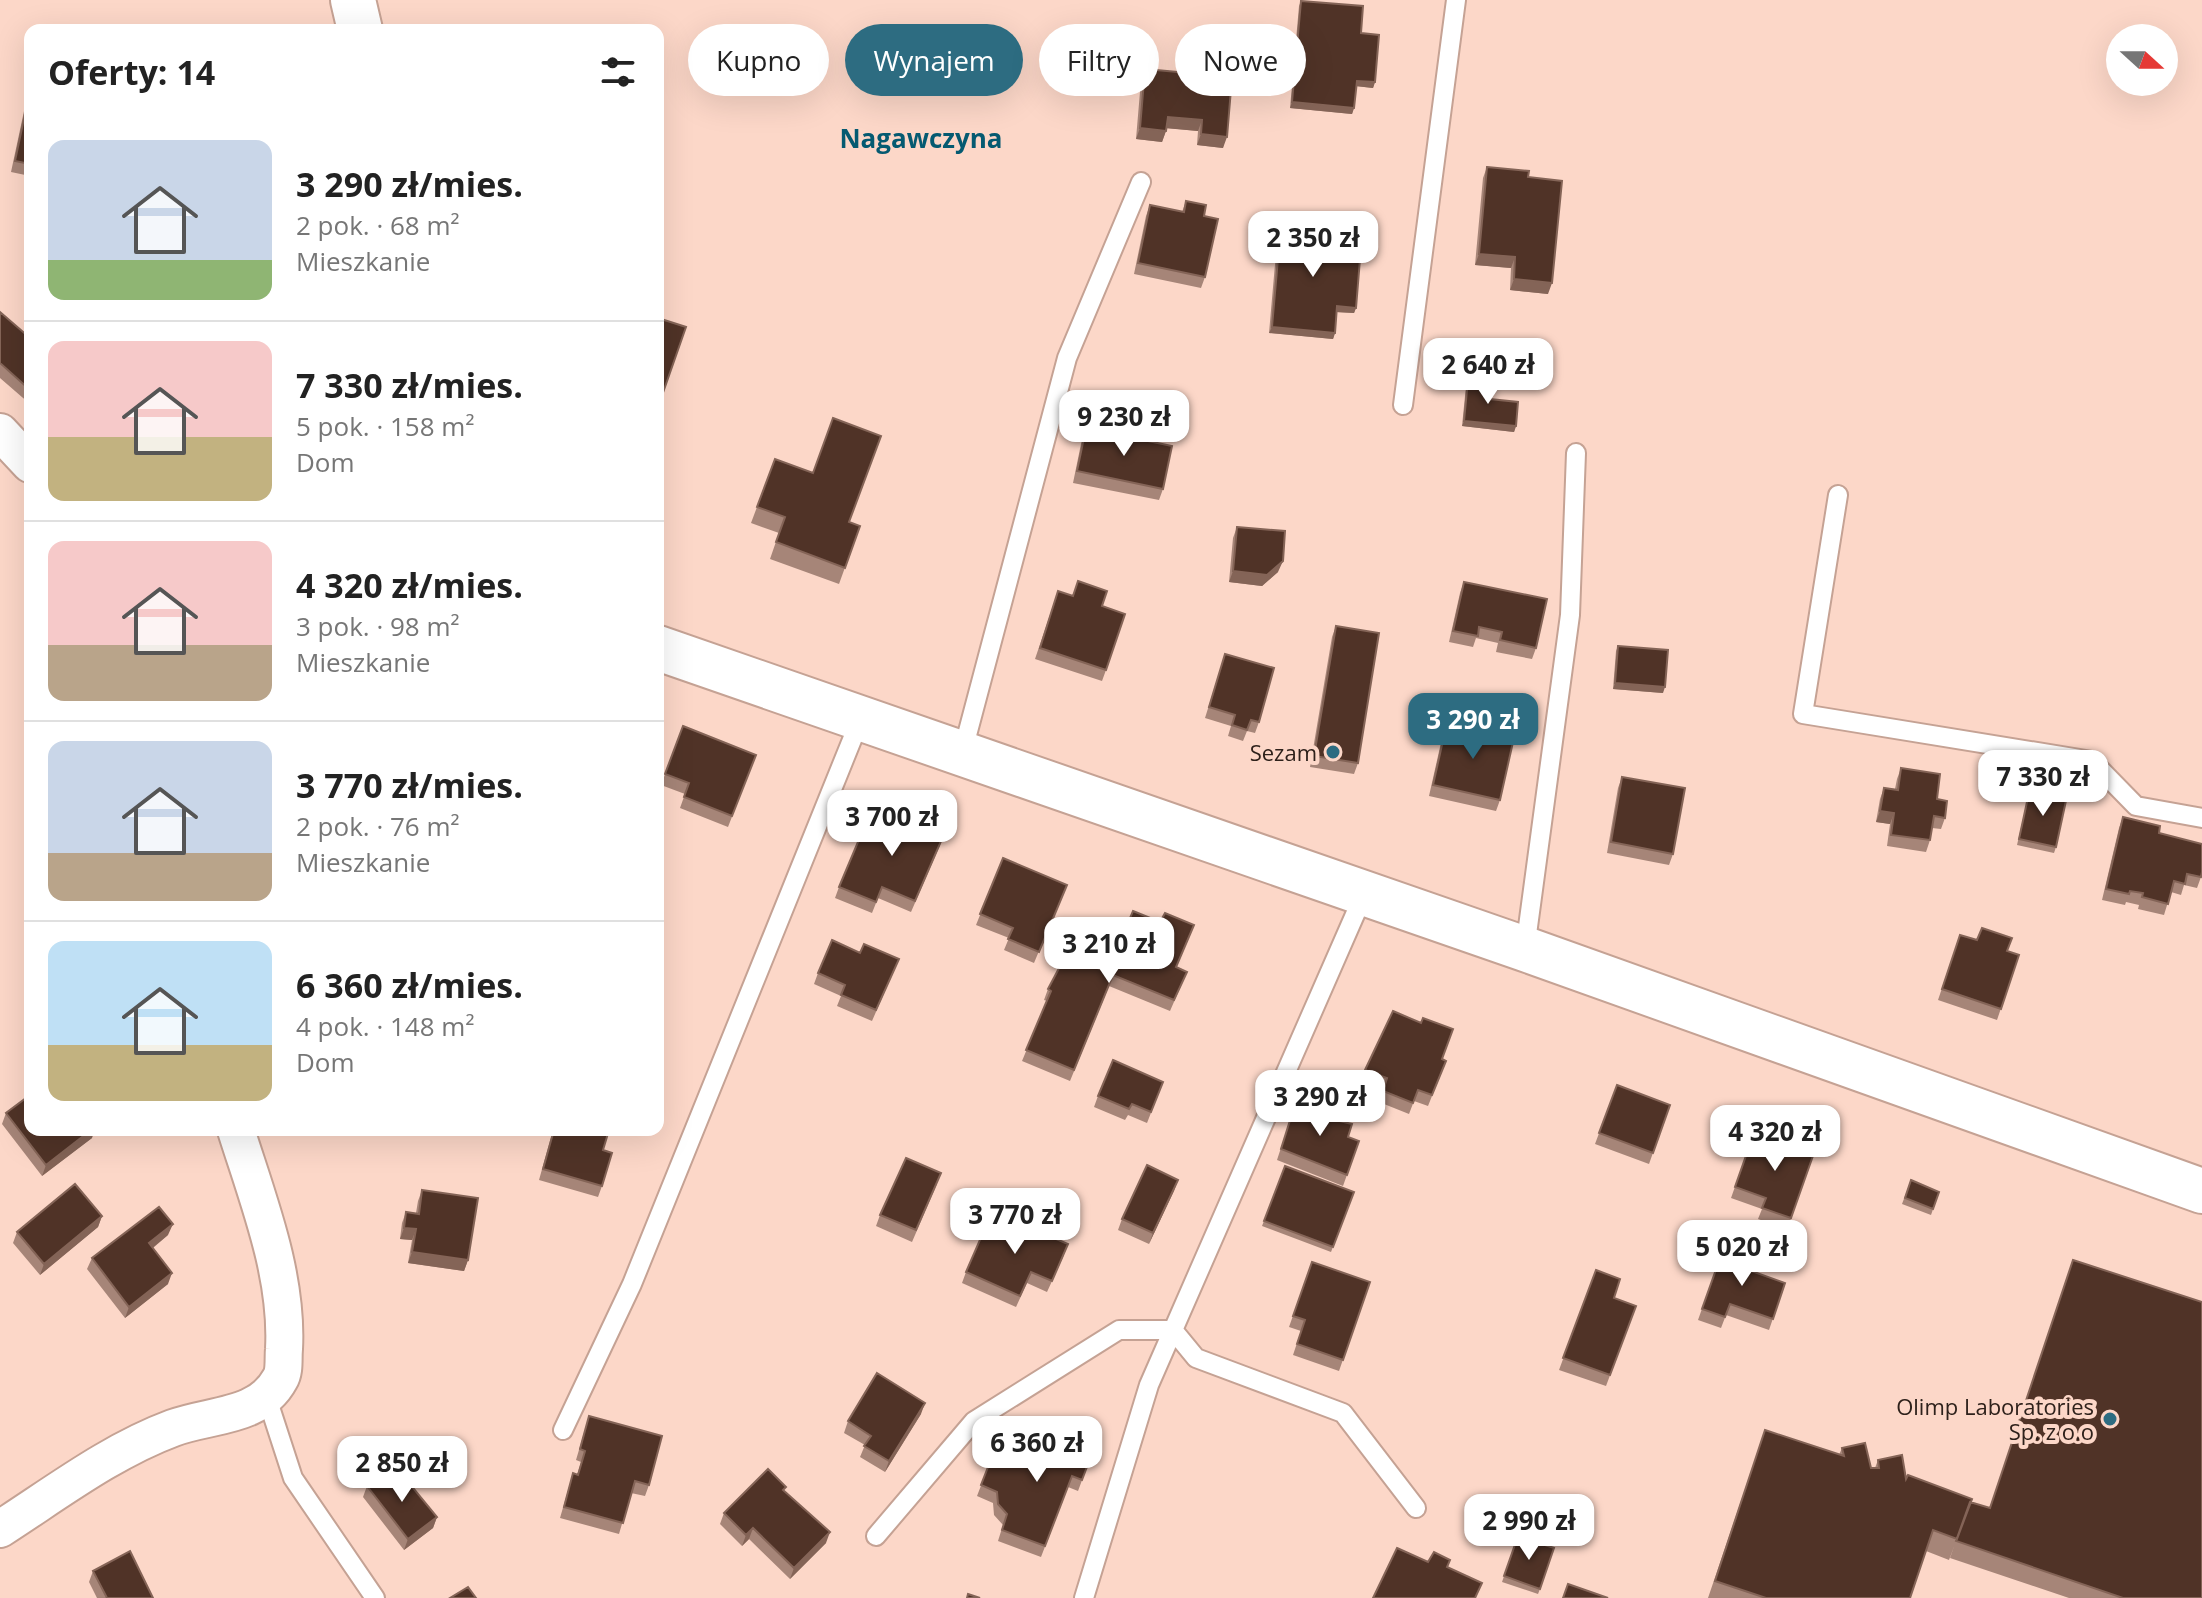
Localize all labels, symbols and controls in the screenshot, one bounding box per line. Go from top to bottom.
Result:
chip: Kupno [688,24,829,96]
chip: Wynajem [845,24,1023,96]
chip: Filtry [1039,24,1159,96]
chip: Nowe [1175,24,1306,96]
north arrow [2106,24,2178,96]
map controls [2106,24,2178,96]
text: Oferty: 14 [48,49,215,95]
icon: filters [596,50,640,94]
district label: Nagawczyna [839,120,1003,156]
text: 3 290 zł/mies. [296,161,523,207]
icon: home [112,172,208,268]
text: 2 pok. · 68 m² [296,207,460,243]
pin: 2 350 zł [1230,211,1396,279]
text: 2 350 zł [1266,219,1360,255]
text: Mieszkanie [296,243,430,279]
pin: 2 640 zł [1405,338,1571,406]
text: 2 640 zł [1441,346,1535,382]
text: 7 330 zł/mies. [296,362,523,408]
icon: home [112,373,208,469]
pin: 9 230 zł [1041,390,1207,458]
text: 9 230 zł [1077,398,1171,434]
text: 5 pok. · 158 m² [296,408,474,444]
text: Dom [296,444,355,480]
text: 4 320 zł/mies. [296,562,523,608]
icon: home [112,573,208,669]
text: 3 pok. · 98 m² [296,608,460,644]
text: Mieszkanie [296,644,430,680]
pin: 3 290 zł [1390,693,1556,761]
text: 3 290 zł [1426,701,1520,737]
place label: Sezam [1250,737,1317,767]
marker: Sezam [1324,743,1342,761]
pin: 7 330 zł [1960,750,2126,818]
text: 7 330 zł [1996,758,2090,794]
text: 3 770 zł/mies. [296,762,523,808]
icon: home [112,773,208,869]
pin: 3 700 zł [809,790,975,858]
text: 3 700 zł [845,798,939,834]
text: 2 pok. · 76 m² [296,808,460,844]
text: Mieszkanie [296,844,430,880]
pin: 3 210 zł [1026,917,1192,985]
text: 3 210 zł [1062,925,1156,961]
text: 6 360 zł/mies. [296,962,523,1008]
icon: home [112,973,208,1069]
text: 4 pok. · 148 m² [296,1008,474,1044]
text: Dom [296,1044,355,1080]
pin: 3 290 zł [1237,1070,1403,1138]
text: 3 290 zł [1273,1078,1367,1114]
pin: 4 320 zł [1692,1105,1858,1173]
text: 4 320 zł [1728,1113,1822,1149]
pin: 3 770 zł [932,1188,1098,1256]
text: 3 770 zł [968,1196,1062,1232]
pin: 5 020 zł [1659,1220,1825,1288]
text: 5 020 zł [1695,1228,1789,1264]
place label: Olimp Laboratories Sp. z o.o [1896,1391,2094,1446]
marker: Olimp Laboratories Sp. z o.o [2101,1410,2119,1428]
pin: 6 360 zł [954,1416,1120,1484]
text: 6 360 zł [990,1424,1084,1460]
pin: 2 850 zł [319,1436,485,1504]
text: 2 850 zł [355,1444,449,1480]
pin: 2 990 zł [1446,1494,1612,1562]
text: 2 990 zł [1482,1502,1576,1538]

